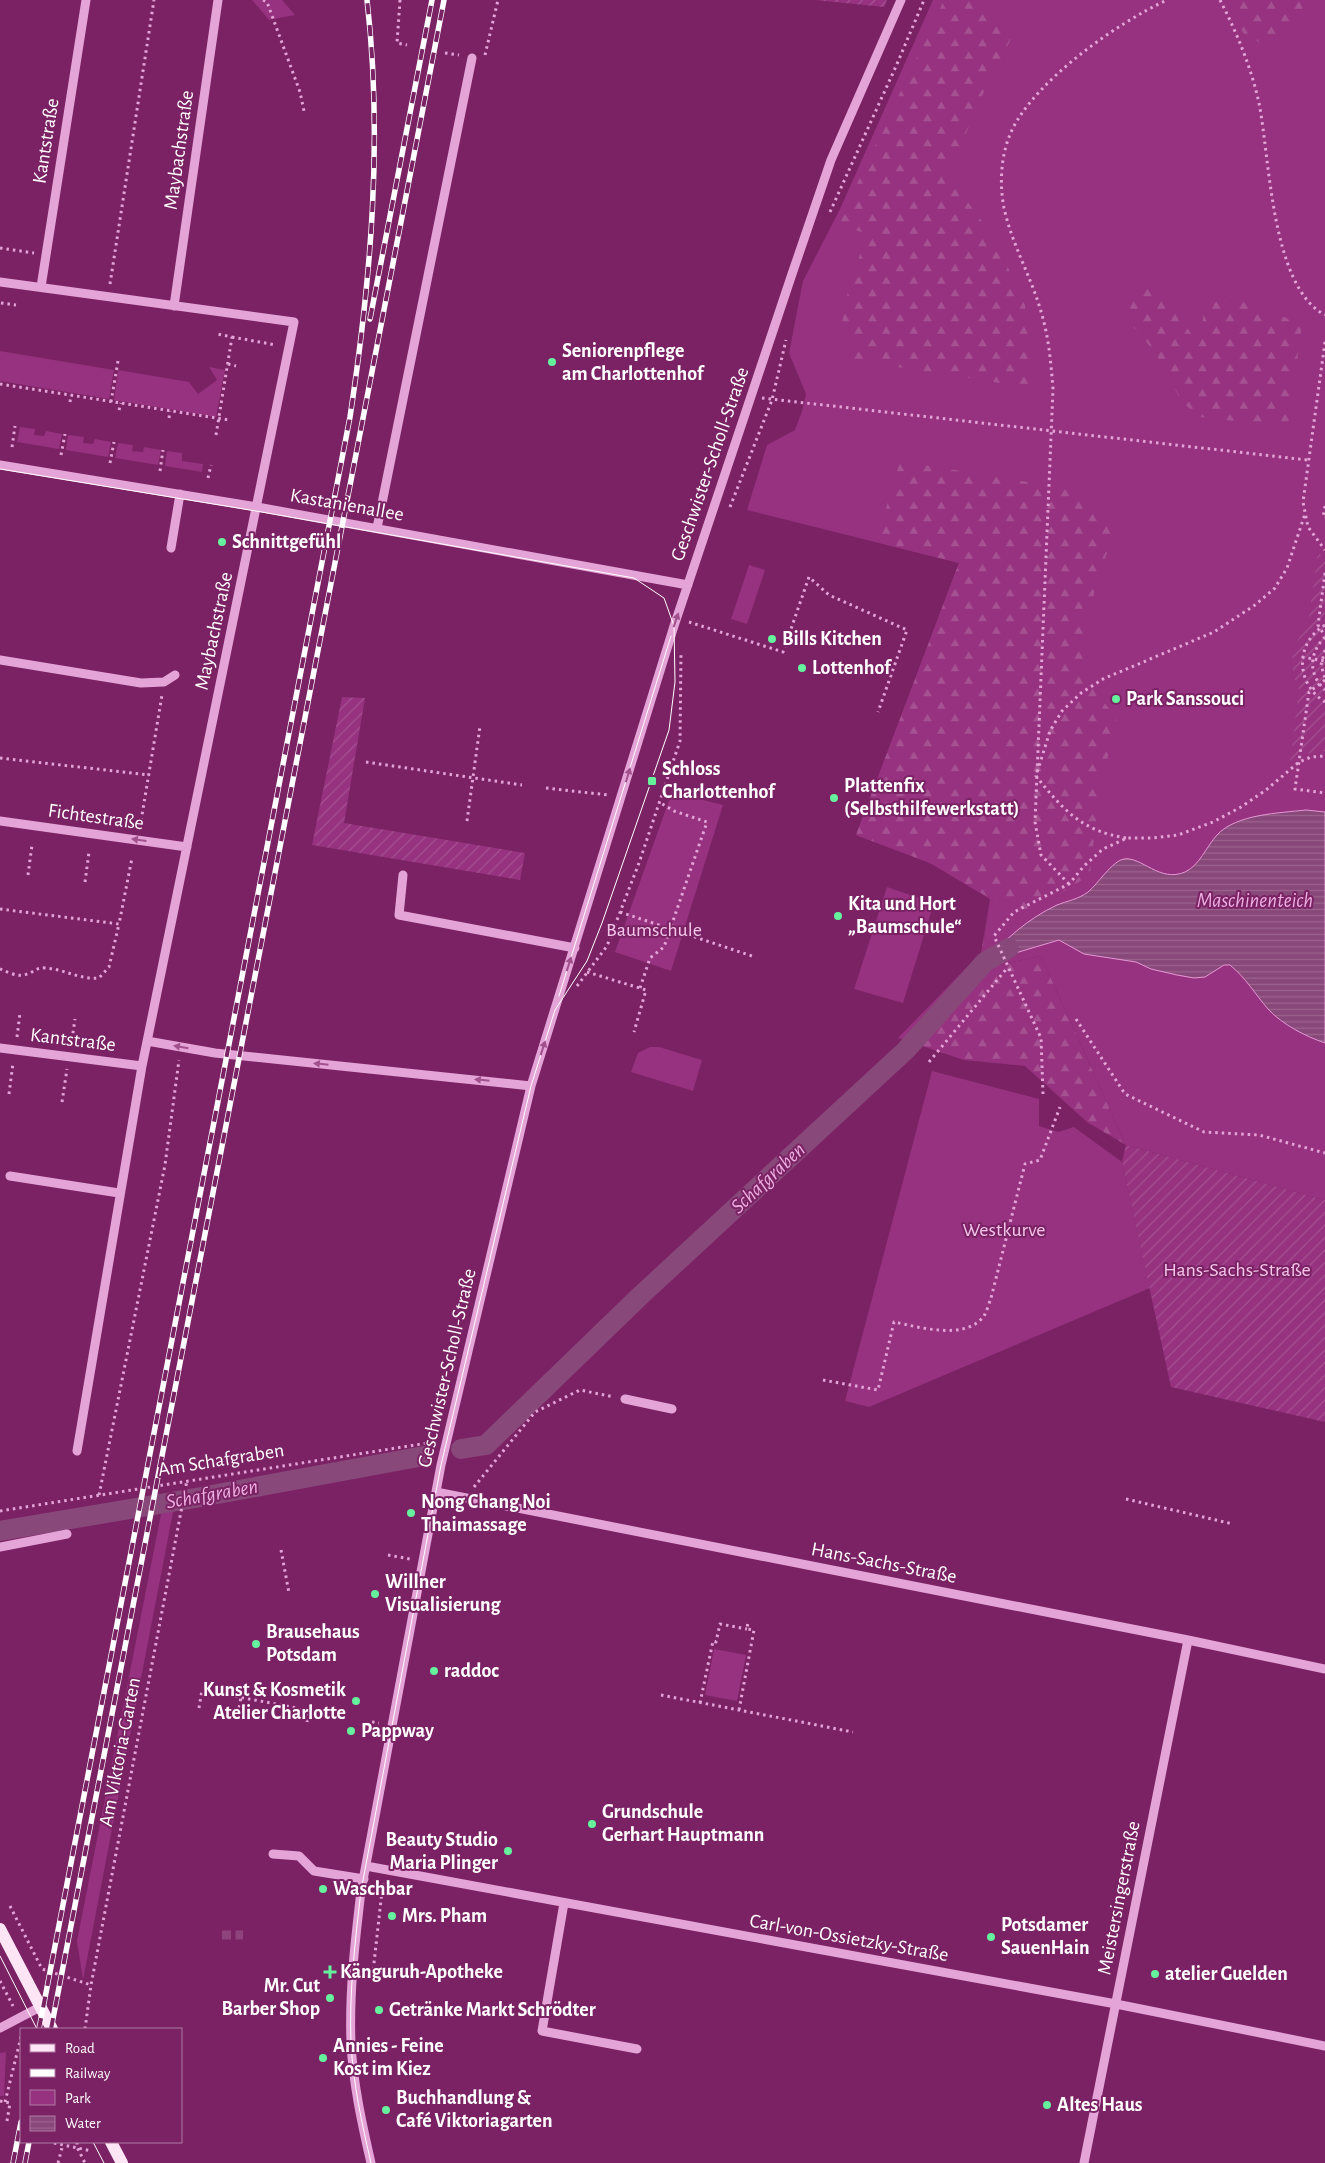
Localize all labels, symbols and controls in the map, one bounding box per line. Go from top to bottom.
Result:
street label: Maybachstraße [161,89,197,211]
street label: Kantstraße [29,97,63,185]
place label: Seniorenpflege am Charlottenhof [562,341,705,384]
marker: Seniorenpflege am Charlottenhof [546,356,558,368]
street label: Geschwister-Scholl-Straße [667,365,753,563]
street label: Kastanienallee [289,485,405,525]
place label: Schnittgefühl [232,532,341,552]
marker: Schnittgefühl [216,536,228,548]
street label: Maybachstraße [192,570,236,692]
one-way arrow [673,612,680,627]
place label: Bills Kitchen [782,629,882,649]
marker: Bills Kitchen [766,633,778,645]
place label: Lottenhof [812,658,892,678]
marker: Lottenhof [796,662,808,674]
place label: Park Sanssouci [1126,689,1244,709]
marker: Park Sanssouci [1110,693,1122,705]
place label: Schloss Charlottenhof [662,759,776,802]
one-way arrow [624,767,632,782]
marker: Schloss Charlottenhof [646,775,658,787]
place label: Plattenfix (Selbsthilfewerkstatt) [844,776,1019,819]
marker: Plattenfix (Selbsthilfewerkstatt) [828,792,840,804]
street label: Fichtestraße [47,800,145,834]
one-way arrow [130,836,146,844]
water label: Maschinenteich [1197,890,1313,911]
place label: Kita und Hort „Baumschule“ [848,894,962,937]
marker: Kita und Hort „Baumschule“ [832,910,844,922]
park label: Baumschule [606,920,702,940]
one-way arrow [566,956,574,971]
street label: Kantstraße [29,1025,117,1055]
one-way arrow [539,1040,547,1055]
one-way arrow [173,1043,189,1051]
one-way arrow [312,1059,328,1067]
one-way arrow [474,1076,490,1084]
water label: Schafgraben [727,1139,809,1217]
park label: Westkurve [962,1220,1046,1240]
park label: Hans-Sachs-Straße [1163,1260,1311,1280]
street label: Geschwister-Scholl-Straße [414,1267,480,1469]
street label: Am Schafgraben [156,1440,286,1480]
water label: Schafgraben [164,1476,260,1512]
place label: Nong Chang Noi Thaimassage [421,1492,551,1535]
marker: Nong Chang Noi Thaimassage [405,1507,417,1519]
street label: Hans-Sachs-Straße [810,1539,958,1587]
place label: Willner Visualisierung [385,1572,501,1615]
marker: Willner Visualisierung [369,1588,381,1600]
place label: Brausehaus Potsdam [266,1622,360,1665]
marker: Brausehaus Potsdam [250,1638,262,1650]
place label: raddoc [444,1661,499,1681]
marker: raddoc [428,1665,440,1677]
street label: Am Viktoria-Garten [96,1676,144,1828]
place label: Kunst & Kosmetik Atelier Charlotte [203,1680,346,1723]
marker: Kunst & Kosmetik Atelier Charlotte [350,1695,362,1707]
place label: Pappway [361,1721,434,1741]
marker: Pappway [345,1725,357,1737]
place label: Grundschule Gerhart Hauptmann [602,1802,764,1845]
marker: Grundschule Gerhart Hauptmann [586,1818,598,1830]
street label: Meistersingerstraße [1094,1819,1144,1977]
place label: Beauty Studio Maria Plinger [386,1830,498,1873]
marker: Beauty Studio Maria Plinger [502,1845,514,1857]
place label: Waschbar [333,1879,412,1899]
marker: Waschbar [317,1883,329,1895]
place label: Mrs. Pham [402,1906,487,1926]
marker: Mrs. Pham [386,1910,398,1922]
street label: Carl-von-Ossietzky-Straße [748,1911,950,1965]
place label: Potsdamer SauenHain [1001,1915,1090,1958]
marker: Potsdamer SauenHain [985,1931,997,1943]
place label: Känguruh-Apotheke [340,1962,503,1982]
place label: atelier Guelden [1165,1964,1288,1984]
marker: Känguruh-Apotheke [324,1966,336,1978]
marker: atelier Guelden [1149,1968,1161,1980]
place label: Mr. Cut Barber Shop [222,1976,320,2019]
marker: Mr. Cut Barber Shop [324,1992,336,2004]
place label: Getränke Markt Schrödter [389,2000,596,2020]
marker: Getränke Markt Schrödter [373,2004,385,2016]
legend [20,2028,182,2143]
place label: Annies - Feine Kost im Kiez [333,2036,444,2079]
text: Road [65,2041,95,2056]
marker: Annies - Feine Kost im Kiez [317,2052,329,2064]
text: Railway [65,2066,111,2081]
place label: Buchhandlung & Café Viktoriagarten [396,2088,553,2131]
text: Park [65,2091,91,2106]
place label: Altes Haus [1057,2095,1143,2115]
marker: Altes Haus [1041,2099,1053,2111]
marker: Buchhandlung & Café Viktoriagarten [380,2104,392,2116]
text: Water [65,2116,101,2131]

